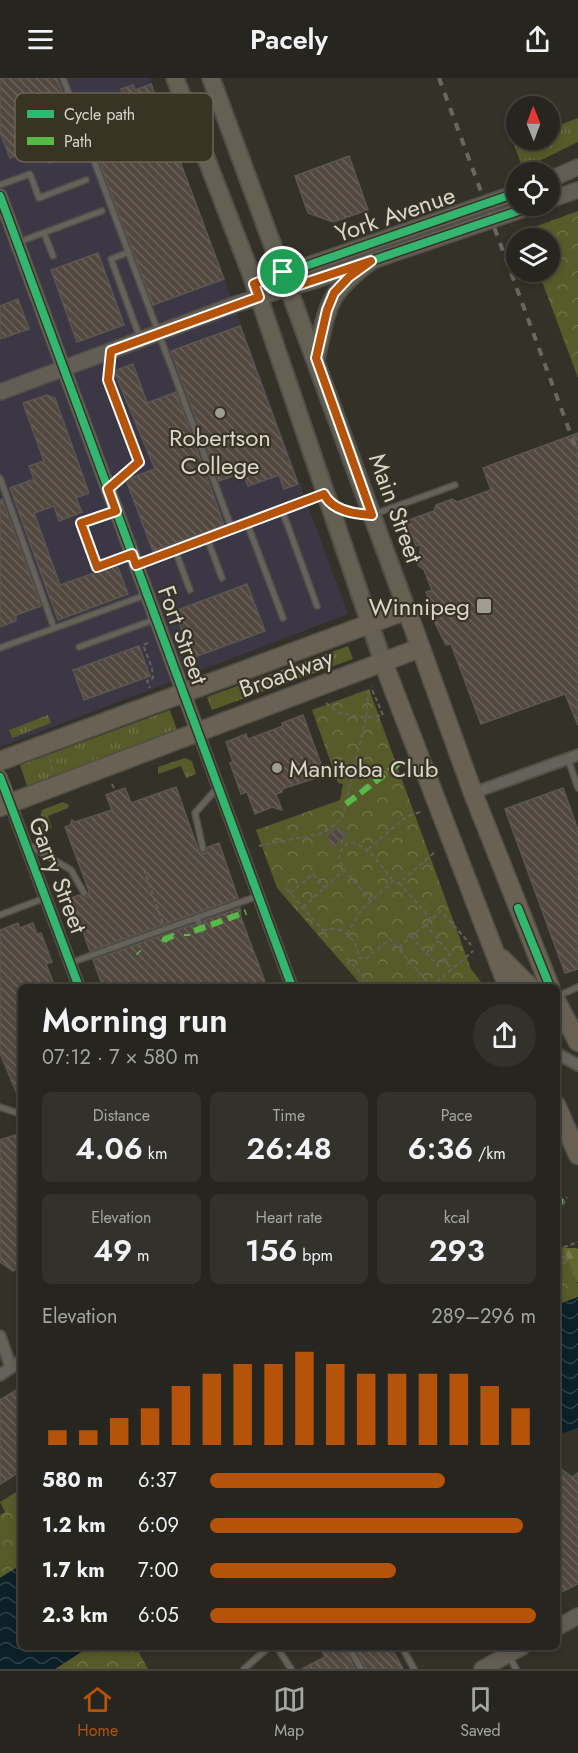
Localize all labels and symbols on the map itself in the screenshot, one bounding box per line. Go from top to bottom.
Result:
legend [15,93,213,162]
north arrow [506,96,560,150]
text: Cycle path [64,103,135,126]
text: Path [64,130,92,153]
street label: York Avenue [330,177,460,251]
pin [257,246,308,297]
marker: Robertson College [213,406,227,420]
place label: Robertson College [169,420,271,483]
street label: Main Street [360,448,432,568]
street label: Fort Street [149,581,217,690]
place label: Winnipeg [369,589,470,624]
marker: Winnipeg [475,597,493,615]
street label: Broadway [234,640,338,706]
place label: Manitoba Club [289,751,438,786]
marker: Manitoba Club [270,761,284,775]
street label: Garry Street [20,812,96,939]

